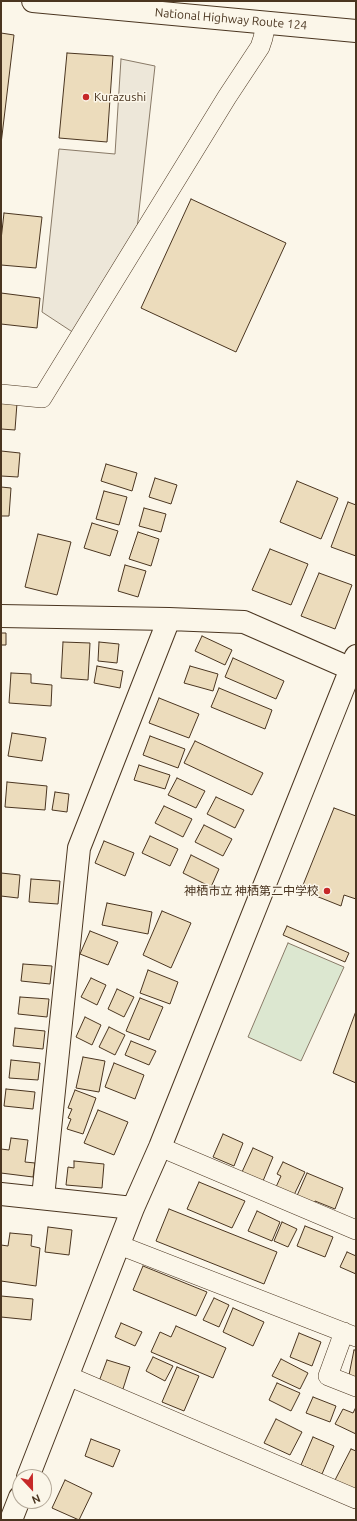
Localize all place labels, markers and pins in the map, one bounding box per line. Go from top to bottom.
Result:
place label: Kurazushi [94,90,146,104]
marker: Kurazushi [81,92,91,102]
place label: 神栖市立 神栖第二中学校 [184,884,319,898]
marker: 神栖市立 神栖第二中学校 [322,886,332,896]

